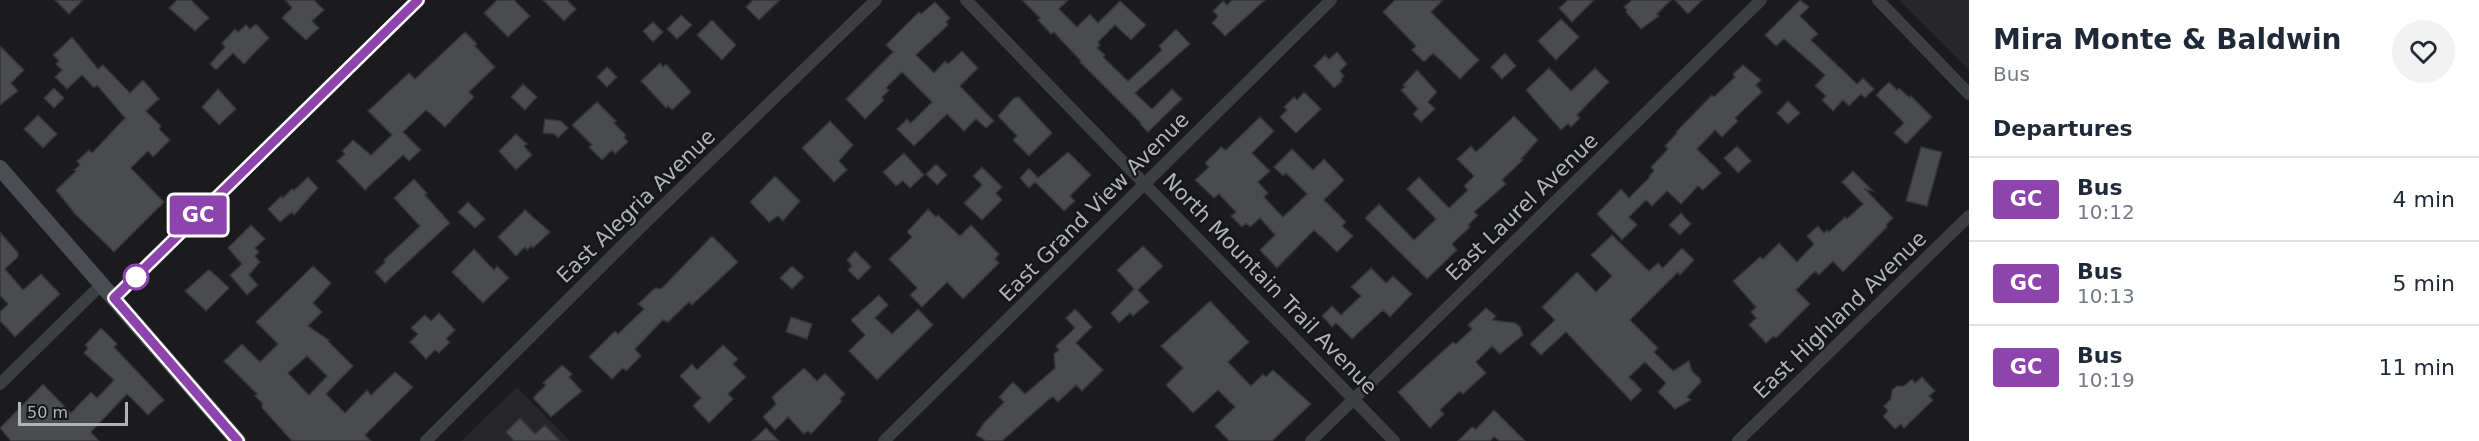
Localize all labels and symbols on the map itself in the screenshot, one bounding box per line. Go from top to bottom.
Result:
street label: East Grand View Avenue [994,107,1194,307]
street label: East Alegria Avenue [552,124,720,288]
street label: East Laurel Avenue [1441,128,1603,286]
street label: North Mountain Trail Avenue [1158,169,1382,399]
line badge: GC [171,196,225,234]
street label: East Highland Avenue [1749,226,1931,404]
unlabelled marker [123,264,149,290]
scale bar [18,399,128,426]

